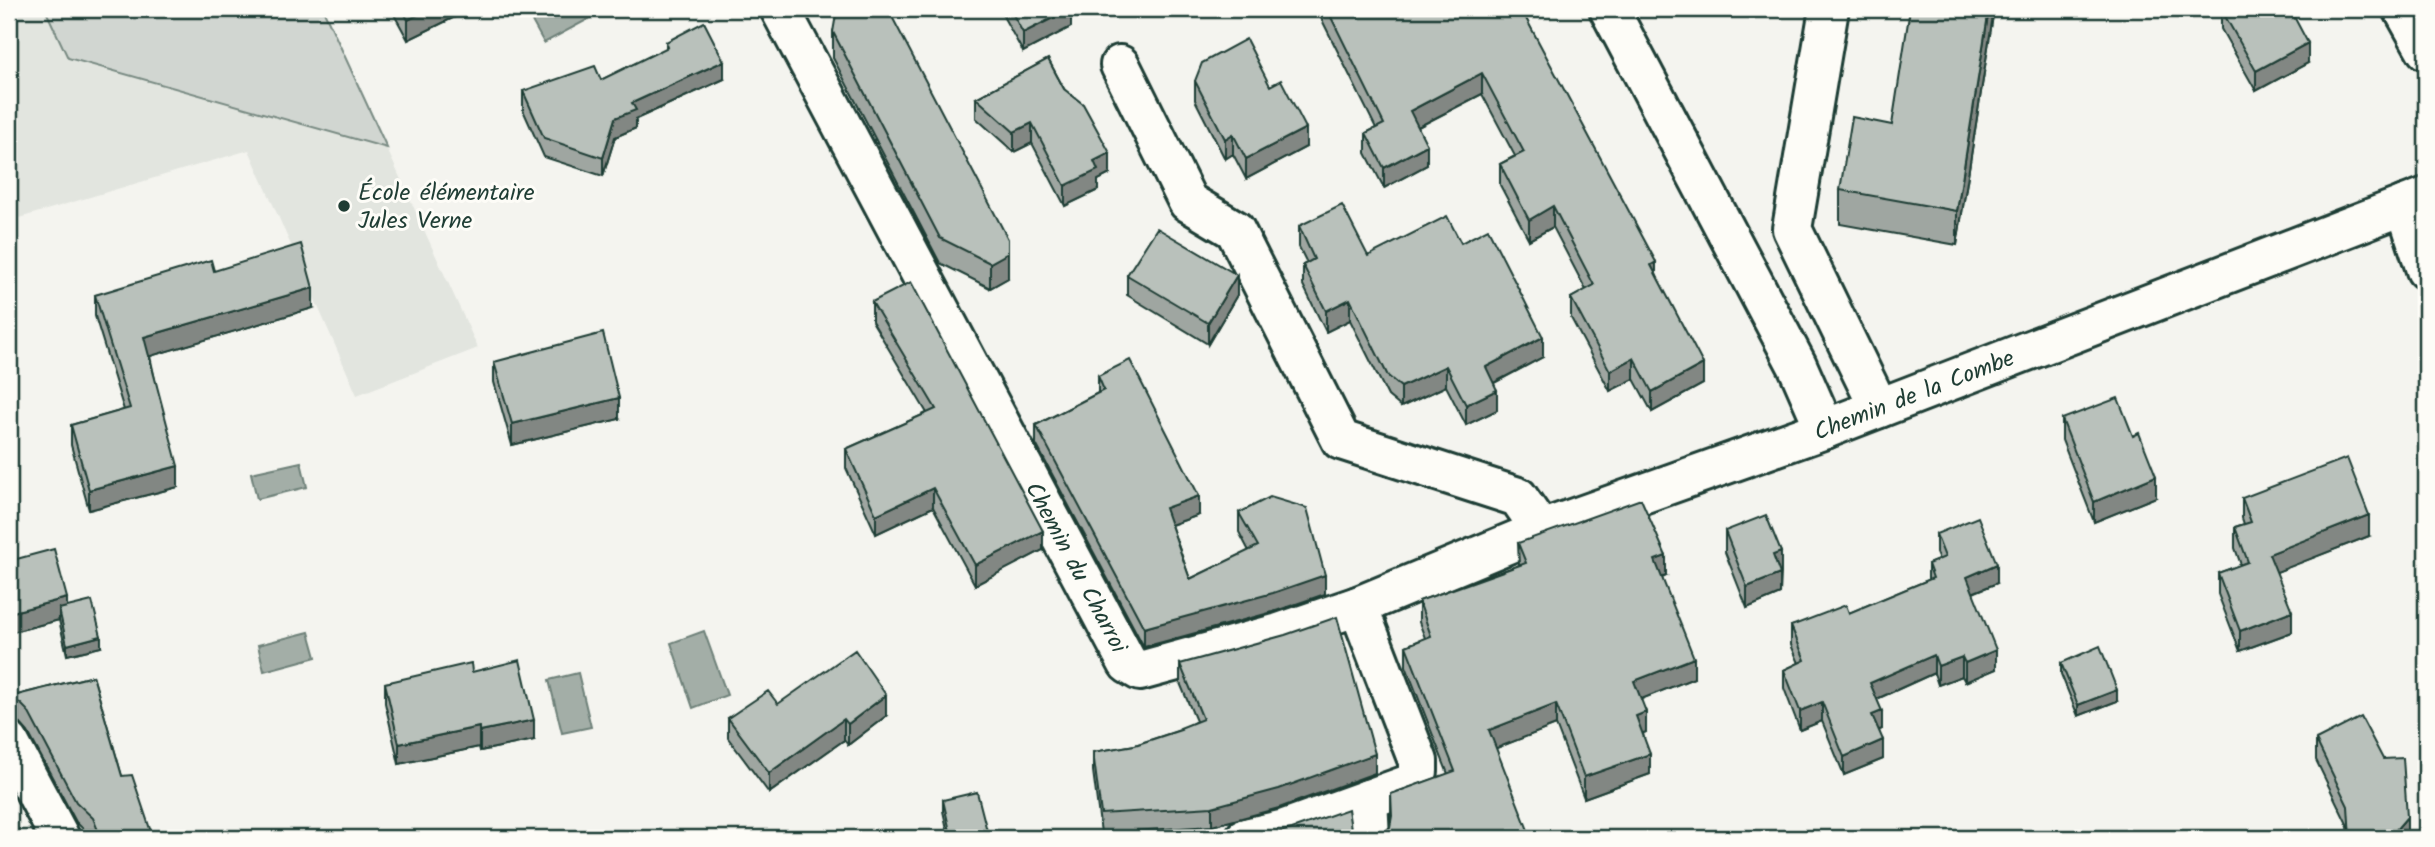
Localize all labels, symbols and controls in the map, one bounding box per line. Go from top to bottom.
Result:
place label: École élémentaire Jules Verne [358,174,535,241]
marker: École élémentaire Jules Verne [336,198,352,214]
street label: Chemin de la Combe [1809,340,2021,452]
street label: Chemin du Charroi [1014,475,1137,662]

